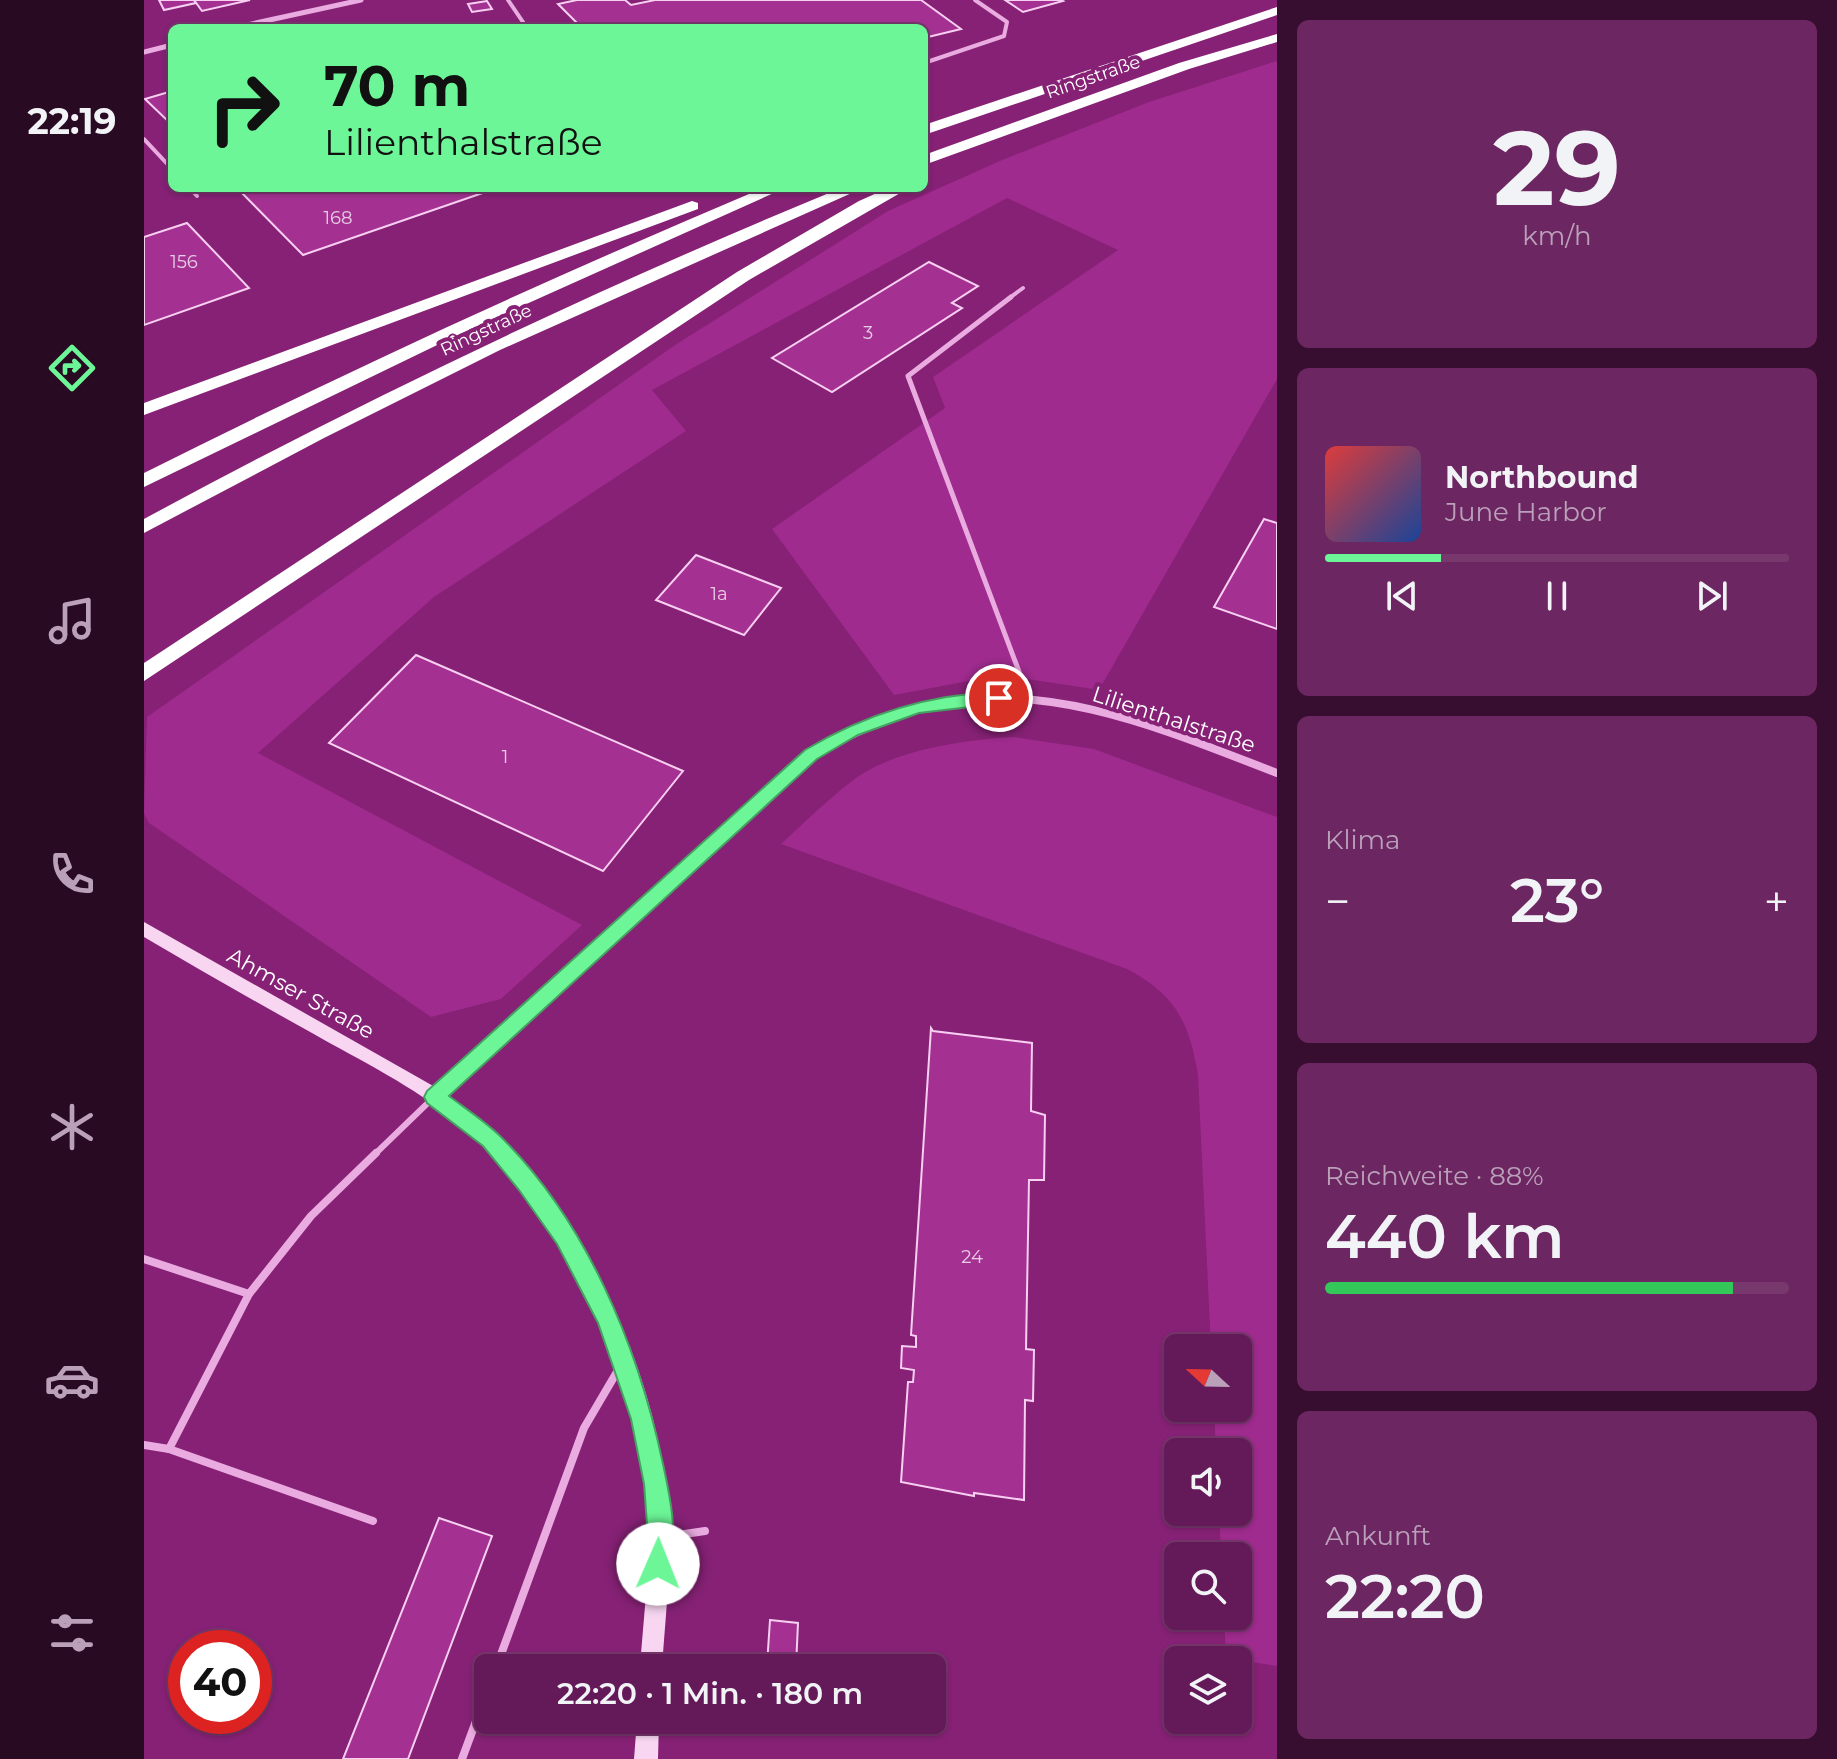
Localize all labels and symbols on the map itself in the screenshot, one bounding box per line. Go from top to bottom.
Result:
street label: Ringstraße [1043,51,1143,103]
house number: 168 [324,207,352,229]
house number: 156 [170,251,198,273]
street label: Ringstraße [437,299,535,361]
house number: 3 [863,322,873,344]
house number: 1a [710,583,728,605]
pin [965,664,1033,732]
street label: Lilienthalstraße [1089,680,1259,759]
house number: 1 [502,746,508,768]
street label: Ahmser Straße [223,942,379,1045]
house number: 24 [961,1246,983,1268]
north arrow [1164,1334,1252,1422]
position arrow [616,1522,700,1606]
speed limit sign: 40 [168,1630,272,1734]

